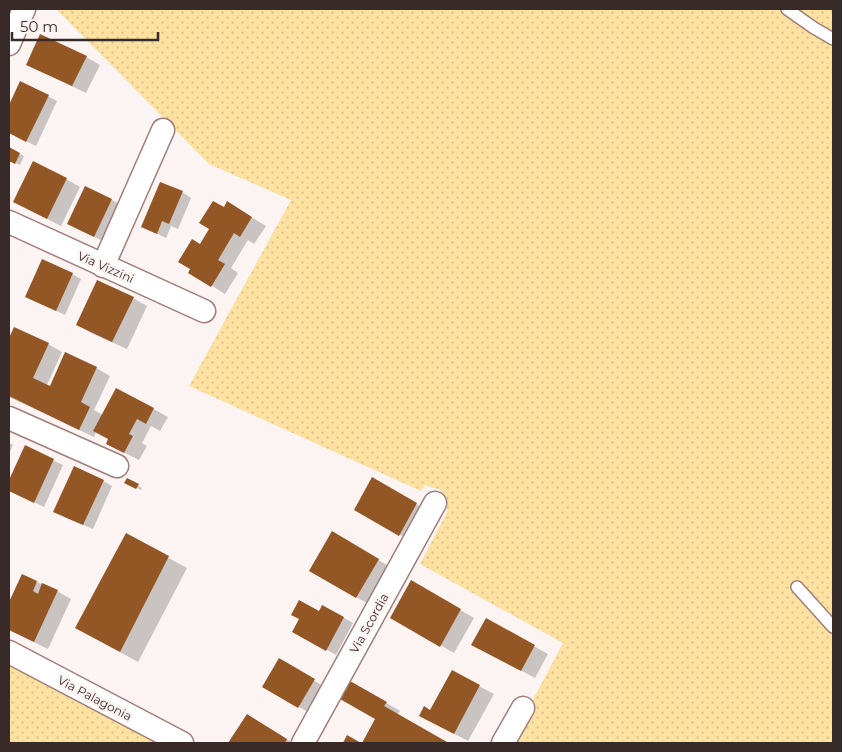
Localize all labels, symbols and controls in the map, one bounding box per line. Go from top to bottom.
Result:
scale bar [12,10,159,42]
text: 50 m [20,17,58,36]
street label: Via Vizzini [76,248,136,286]
street label: Via Scordia [346,590,392,656]
street label: Via Palagonia [55,672,135,724]

